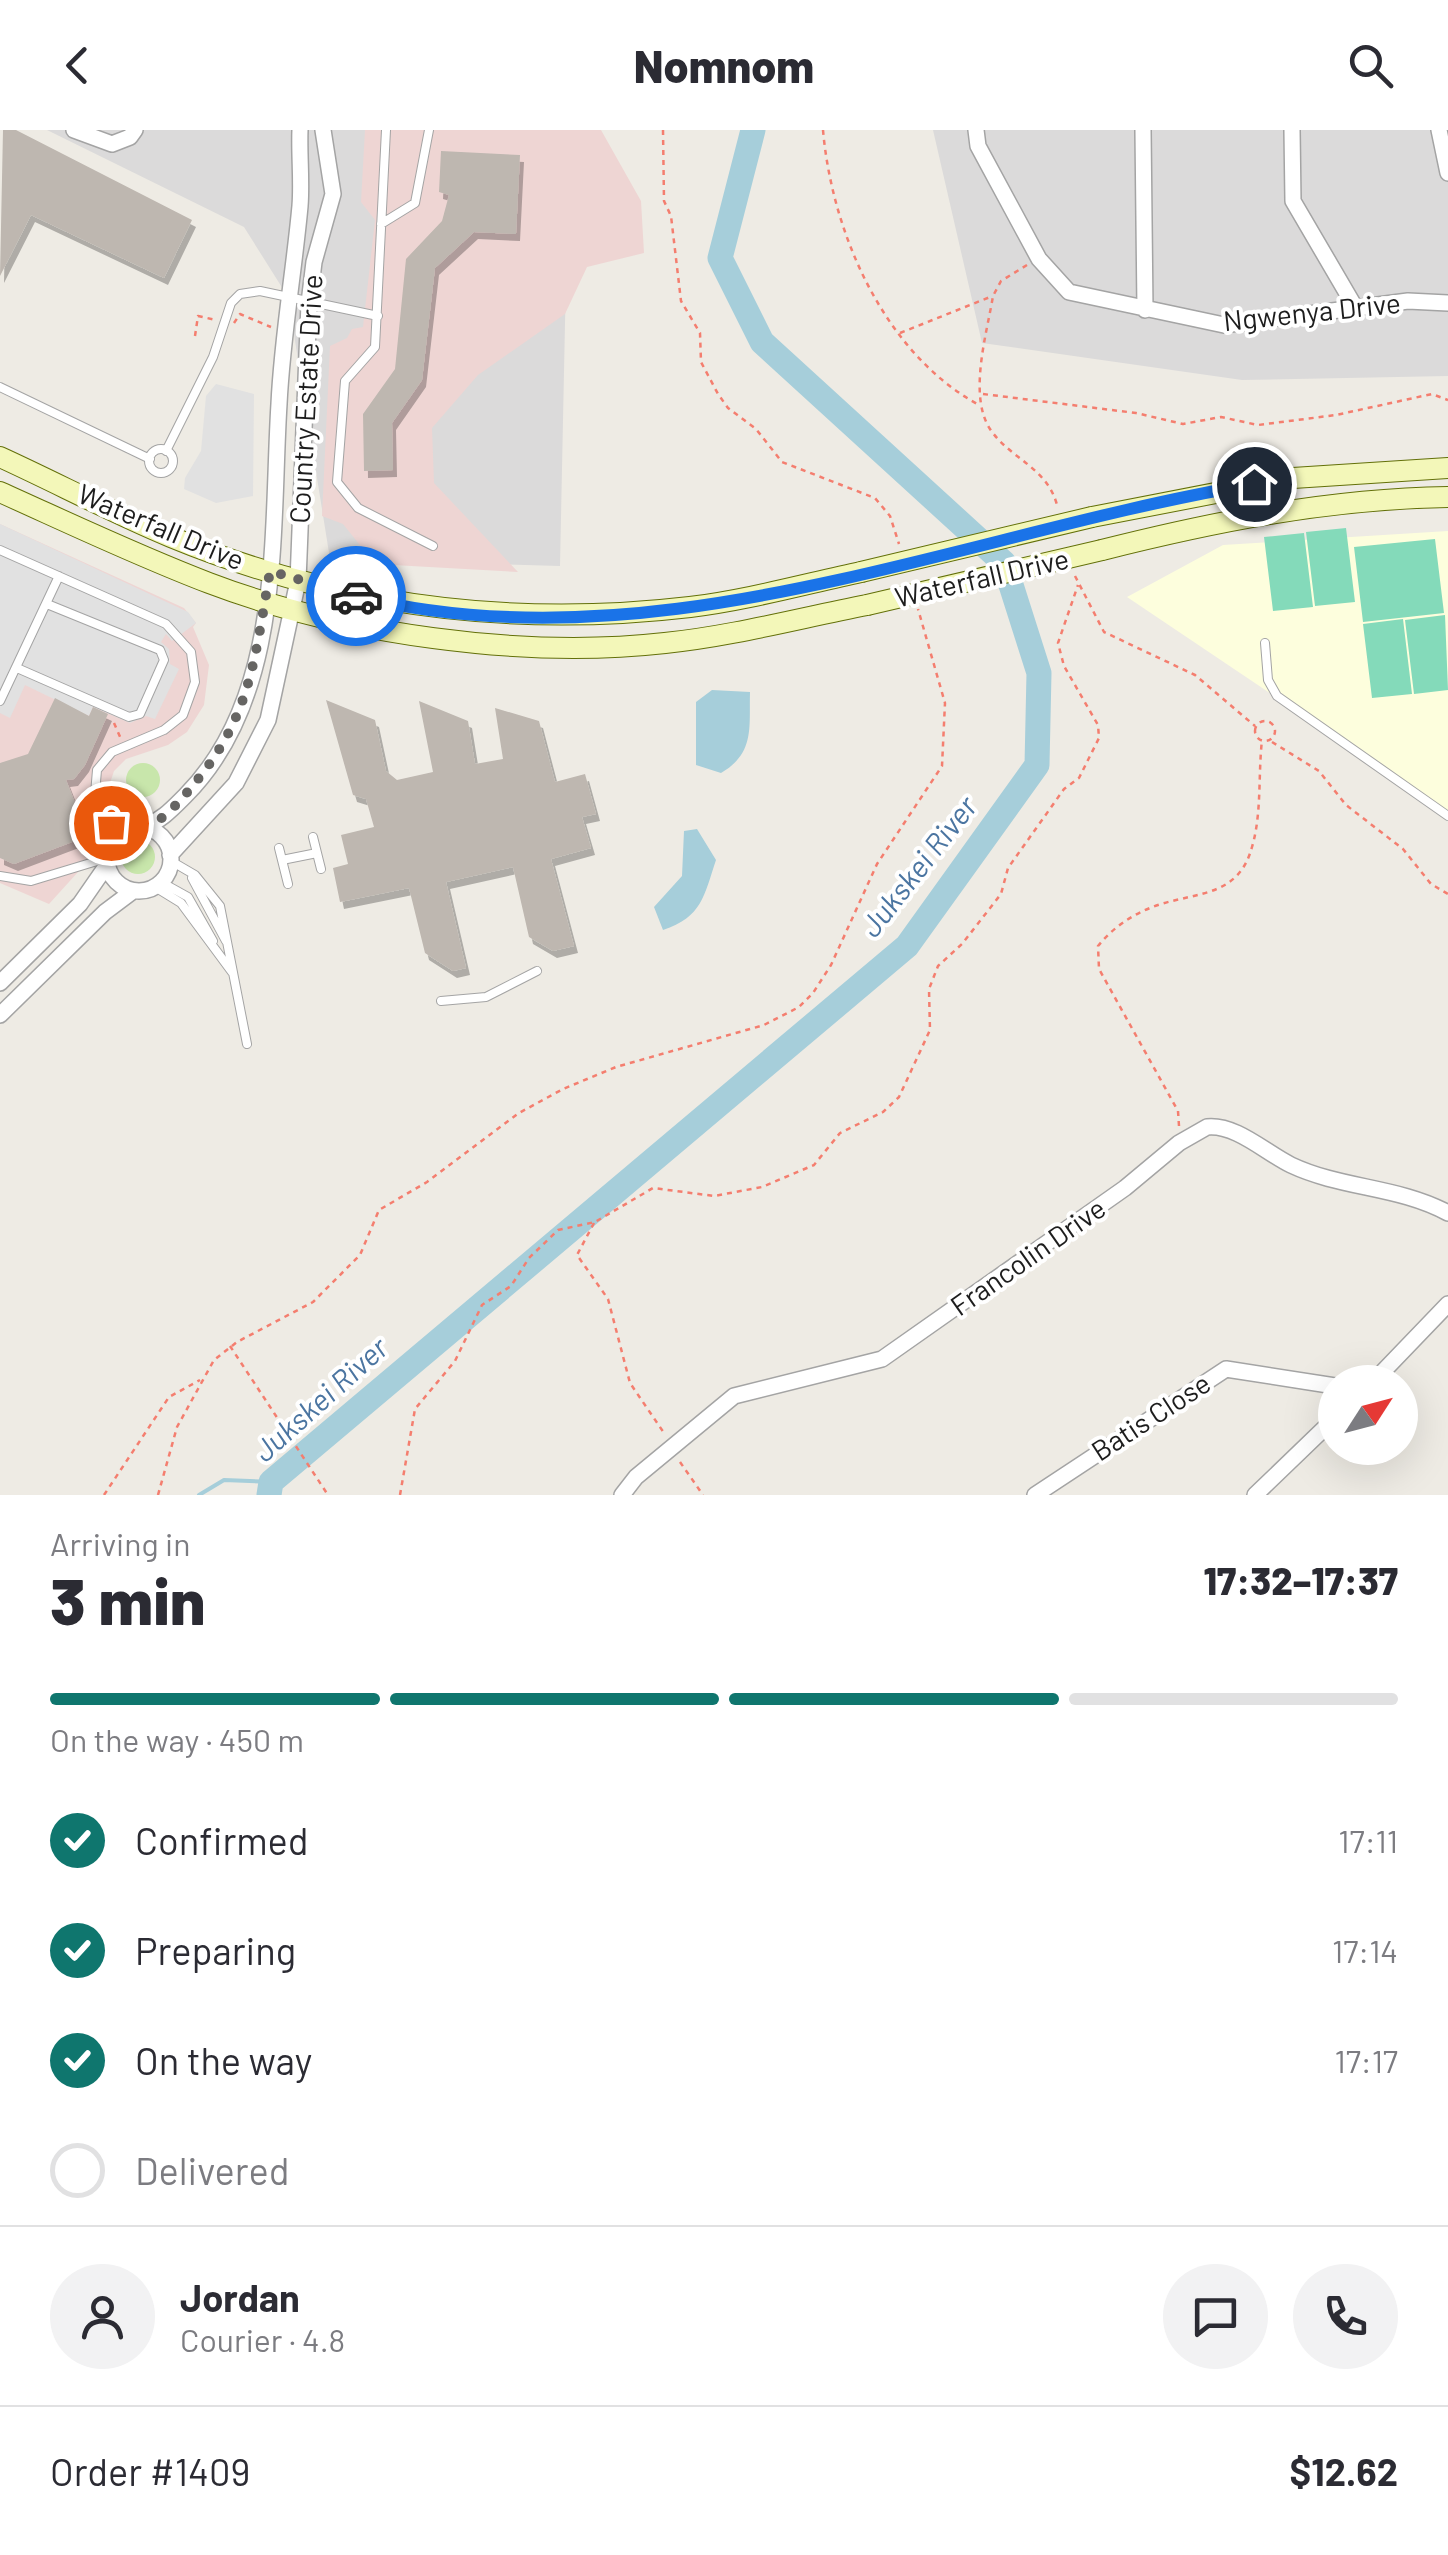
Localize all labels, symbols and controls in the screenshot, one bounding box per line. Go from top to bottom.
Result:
icon: back [50,38,105,93]
text: Nomnom [634,38,814,92]
icon: search [1343,38,1398,93]
street label: Country Estate Drive [281,274,329,524]
street label: Ngwenya Drive [1221,285,1402,337]
pin [1212,442,1297,527]
icon: home [1227,457,1282,512]
street label: Waterfall Drive [73,476,250,576]
street label: Waterfall Drive [892,541,1072,614]
courier [306,546,406,646]
icon: car [329,569,384,624]
pin [69,781,154,866]
water label: Jukskei River [851,787,984,943]
icon: bag [84,796,139,851]
street label: Francolin Drive [943,1190,1111,1322]
water label: Jukskei River [245,1328,395,1468]
street label: Batis Close [1085,1365,1216,1467]
north arrow [1318,1365,1418,1465]
map controls [1318,1365,1418,1465]
text: Arriving in [50,1524,190,1562]
text: 17:32–17:37 [1204,1557,1398,1603]
text: 3 min [50,1560,205,1638]
text: On the way · 450 m [50,1720,304,1758]
icon: check [50,1813,105,1868]
text: Confirmed [135,1817,308,1863]
text: 17:11 [1338,1821,1398,1859]
icon: check [50,1923,105,1978]
text: Preparing [135,1927,296,1973]
text: 17:14 [1332,1931,1398,1969]
icon: check [50,2033,105,2088]
text: On the way [135,2037,312,2083]
text: 17:17 [1334,2041,1398,2079]
text: Delivered [135,2147,289,2193]
button: person [50,2264,155,2369]
button: chat [1163,2264,1268,2369]
button: phone [1293,2264,1398,2369]
text: Jordan [180,2274,300,2320]
text: Courier · 4.8 [180,2320,345,2358]
text: Order #1409 [50,2448,250,2494]
text: $12.62 [1290,2448,1398,2494]

